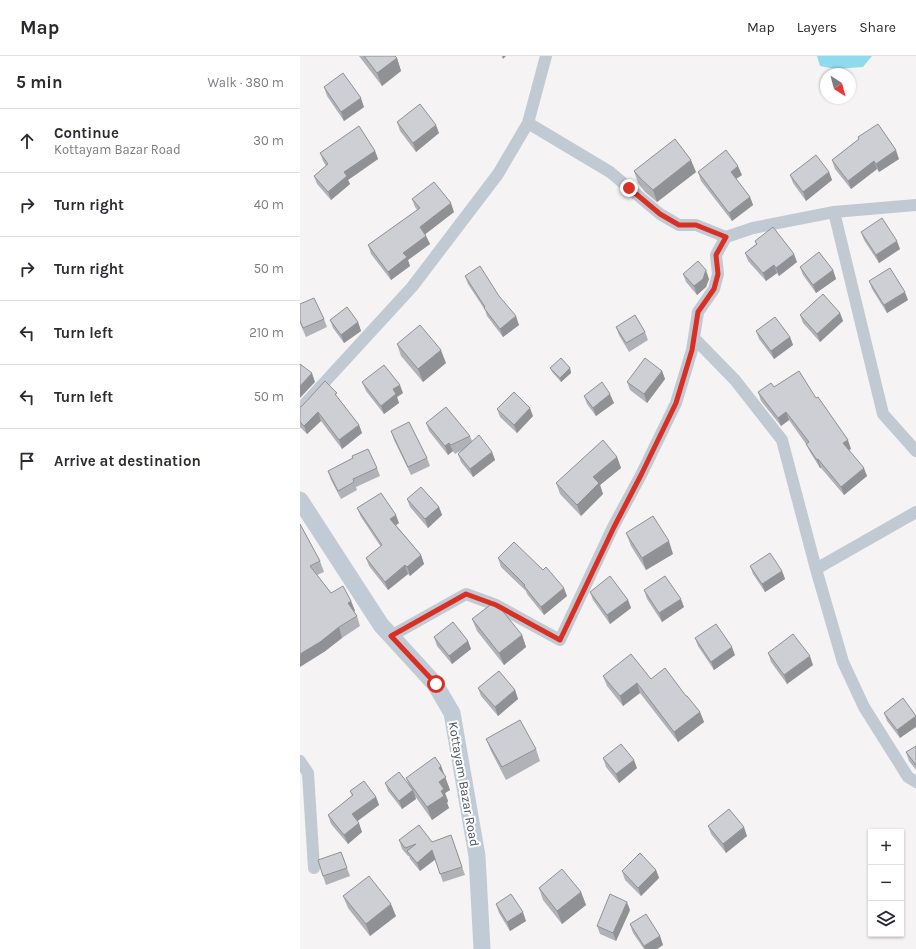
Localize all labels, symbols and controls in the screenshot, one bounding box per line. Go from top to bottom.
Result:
text: Map [20,17,59,39]
text: Map [747,19,775,36]
text: Layers [797,19,837,36]
text: Share [859,19,896,36]
north arrow [820,68,856,104]
text: 5 min [16,72,63,92]
text: Walk · 380 m [208,75,284,90]
text: Continue [54,124,119,142]
icon: ahead [16,130,38,152]
text: 30 m [253,133,284,148]
text: Kottayam Bazar Road [54,142,181,157]
route end [620,179,638,197]
icon: right [16,194,38,216]
text: Turn right [54,196,124,214]
text: 40 m [254,197,284,212]
icon: right [16,258,38,280]
text: Turn right [54,260,124,278]
text: 50 m [254,261,284,276]
icon: left [16,322,38,344]
text: Turn left [54,324,113,342]
text: 210 m [249,325,284,340]
icon: left [16,386,38,408]
text: Turn left [54,388,113,406]
text: 50 m [254,389,284,404]
icon: arrive [16,450,38,472]
text: Arrive at destination [54,452,201,470]
route start [427,675,445,693]
street label: Kottayam Bazar Road [446,720,482,848]
map controls [868,829,904,937]
button: + [868,829,904,865]
button: − [868,865,904,901]
button: layers [868,901,904,937]

